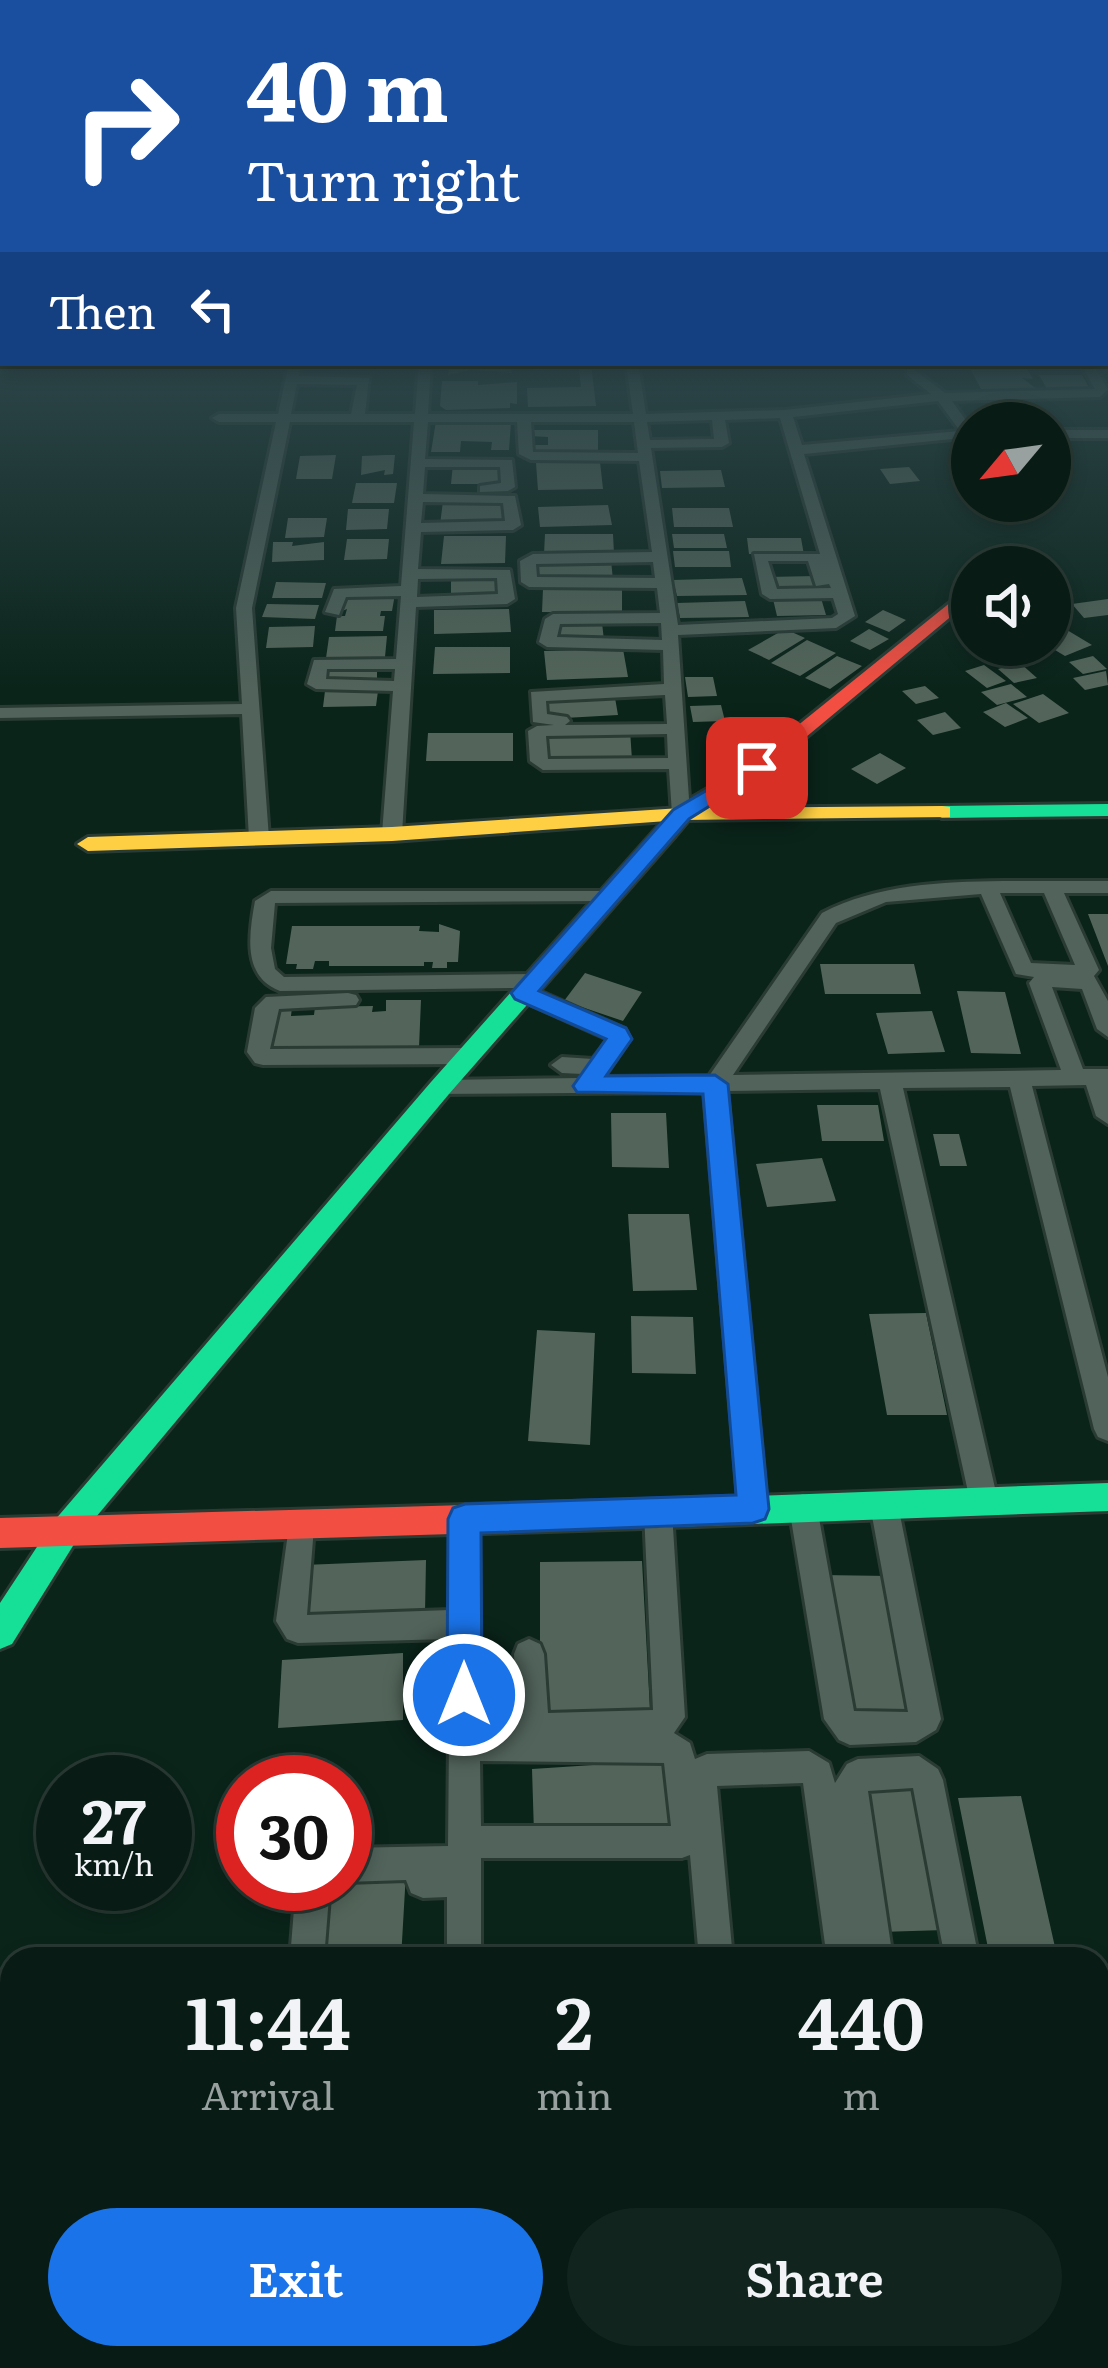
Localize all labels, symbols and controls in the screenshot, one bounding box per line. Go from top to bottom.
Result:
text: 40 m [246,23,449,148]
icon: right [48,48,204,204]
text: Turn right [246,137,520,218]
text: Then [48,276,156,343]
icon: left [180,276,246,342]
north arrow [951,402,1071,522]
map controls [951,402,1071,666]
button: sound [951,546,1071,666]
pin [706,717,808,819]
icon: arrive [724,735,790,801]
position arrow [401,1632,527,1758]
speed limit sign: 30 [216,1755,372,1911]
text: 27 [82,1773,146,1862]
text: km/h [74,1841,154,1885]
text: 11:44 [185,1965,351,2072]
text: 2 [555,1965,593,2072]
text: 440 [798,1965,925,2072]
text: Arrival [201,2064,335,2122]
text: min [536,2064,613,2122]
text: m [842,2064,880,2122]
button: Exit [48,2208,543,2346]
button: Share [567,2208,1062,2346]

